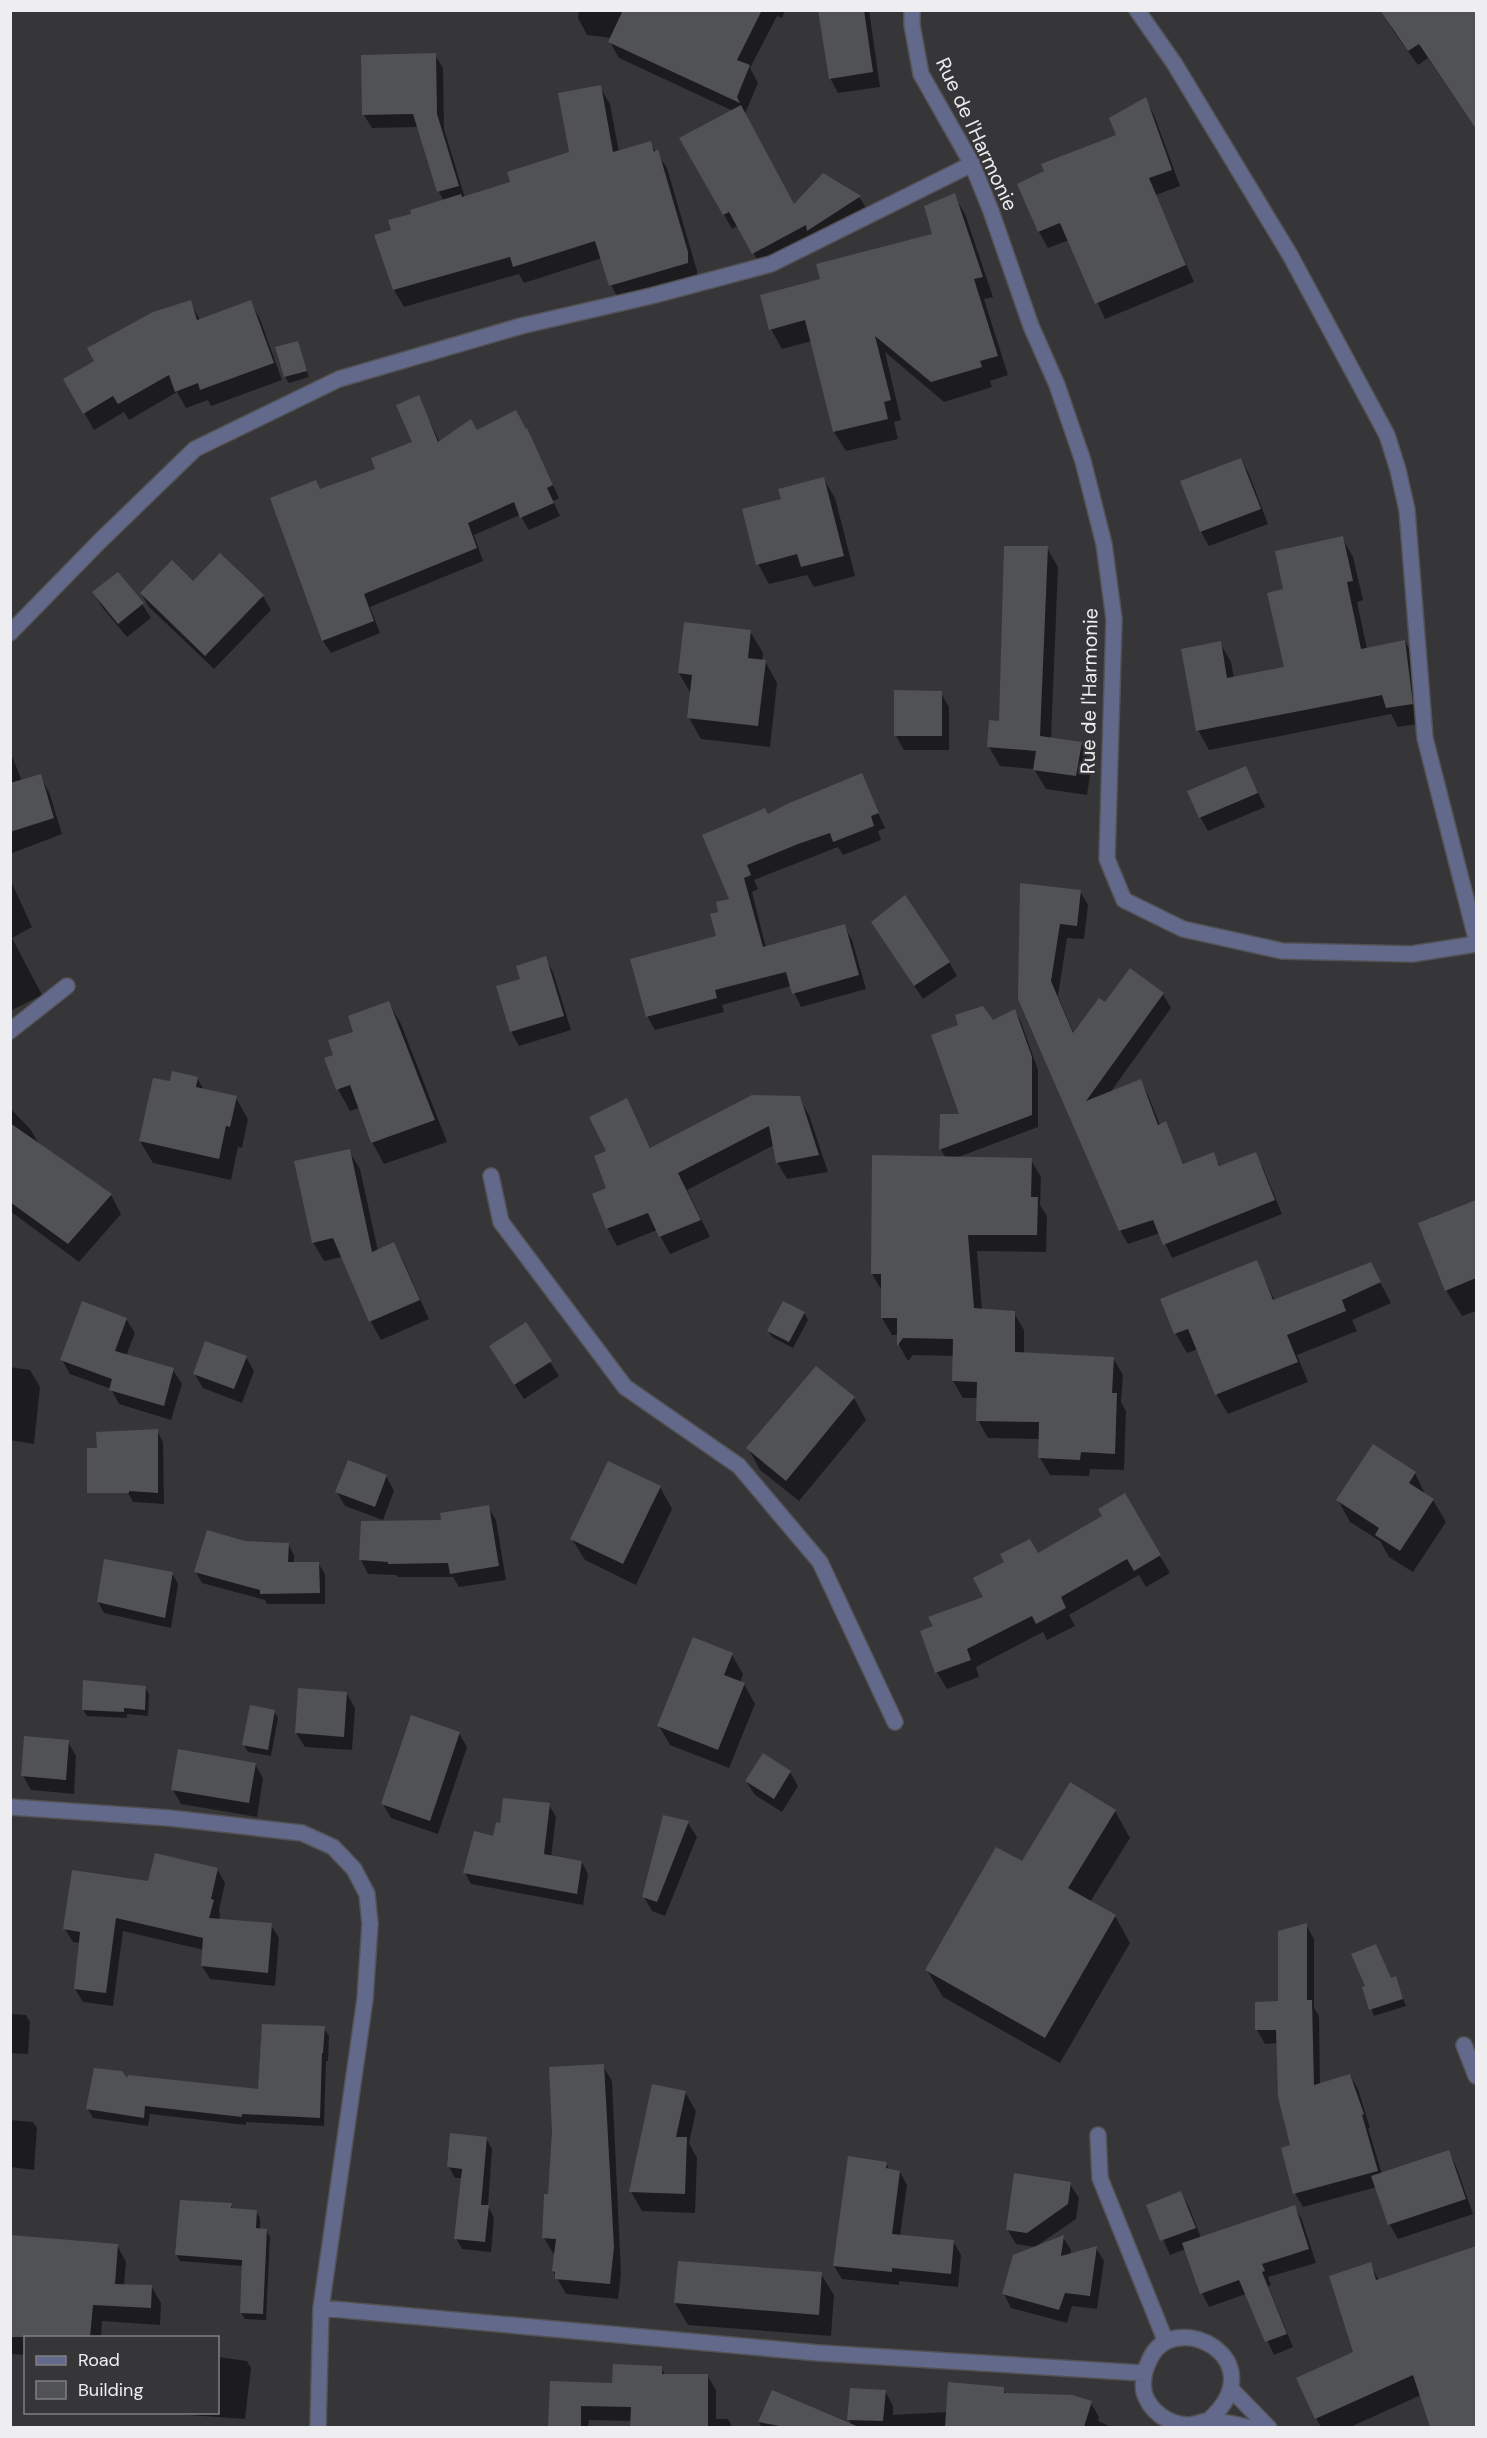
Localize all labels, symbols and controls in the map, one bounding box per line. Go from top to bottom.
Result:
street label: Rue de l'Harmonie [930,53,1024,215]
street label: Rue de l'Harmonie [1075,608,1103,774]
legend [24,2336,219,2414]
text: Road [78,2348,120,2372]
text: Building [78,2378,143,2402]

